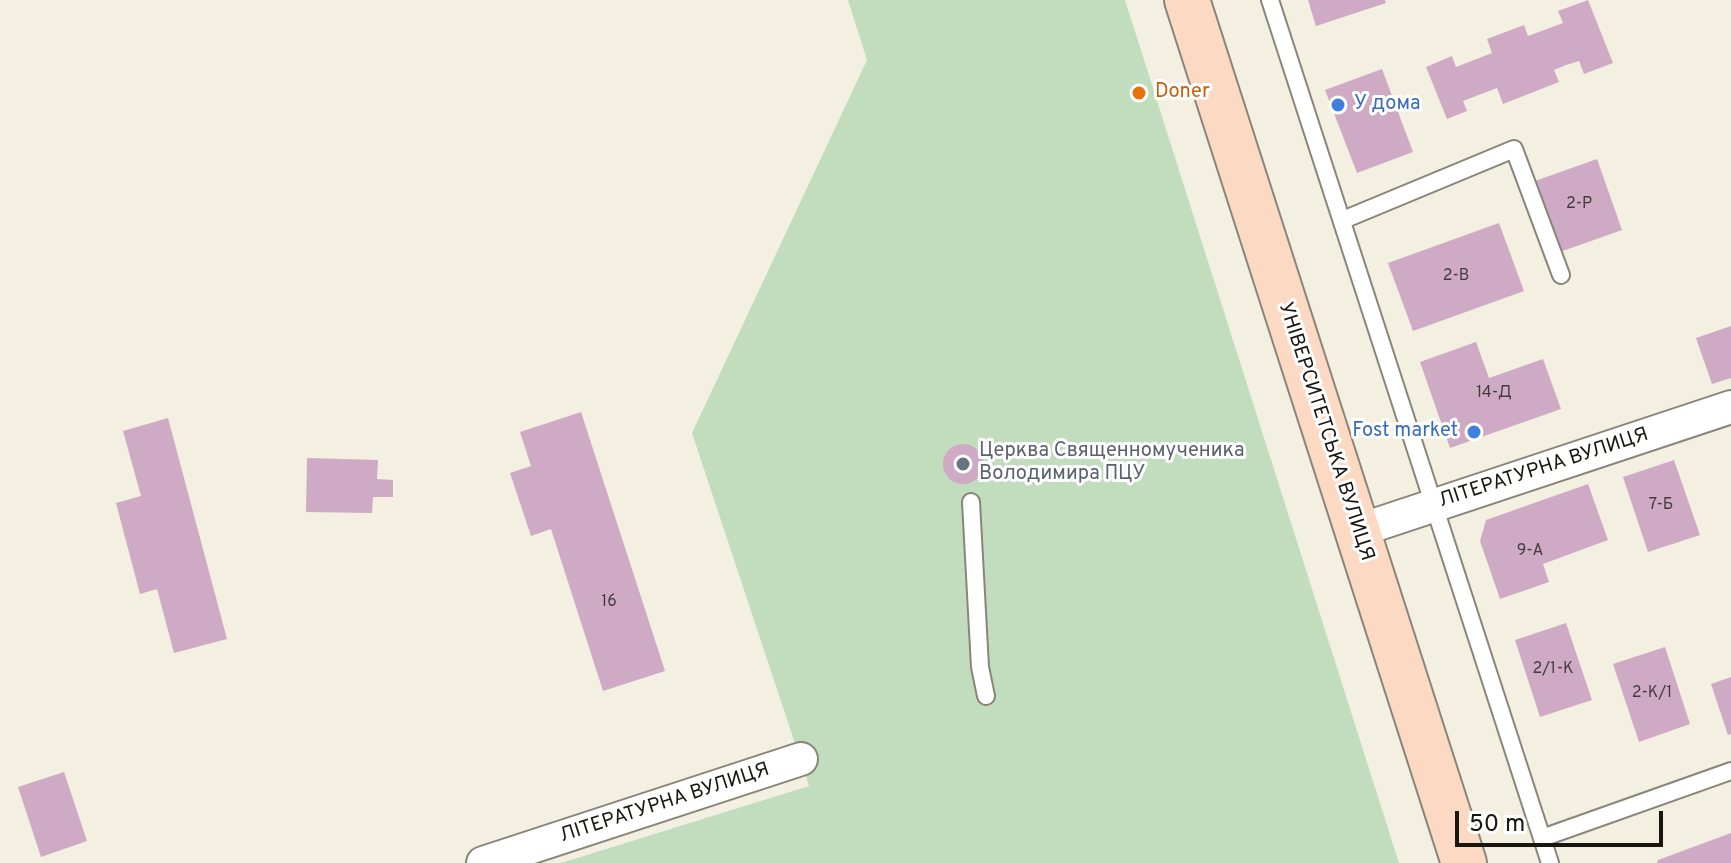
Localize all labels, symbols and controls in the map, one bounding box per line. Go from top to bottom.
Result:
place label: Doner [1155,81,1210,105]
marker: Doner [1130,84,1148,102]
place label: У дома [1354,93,1421,117]
marker: У дома [1329,96,1347,114]
house number: 2-Р [1566,195,1592,215]
house number: 2-В [1443,267,1469,287]
street label: УНІВЕРСИТЕТСЬКА ВУЛИЦЯ [1272,300,1378,564]
house number: 14-Д [1476,384,1512,404]
place label: Fost market [1352,420,1458,444]
marker: Fost market [1465,423,1483,441]
street label: ЛІТЕРАТУРНА ВУЛИЦЯ [1436,424,1652,514]
place label: Церква Священномученика Володимира ПЦУ [979,440,1245,487]
marker: Церква Священномученика Володимира ПЦУ [954,455,972,473]
house number: 7-Б [1649,496,1673,516]
house number: 9-А [1517,542,1543,562]
house number: 16 [601,593,617,613]
house number: 2/1-К [1532,660,1574,680]
house number: 2-К/1 [1632,684,1672,704]
street label: ЛІТЕРАТУРНА ВУЛИЦЯ [557,759,773,849]
scale bar [1459,795,1667,845]
text: 50 m [1469,810,1525,840]

